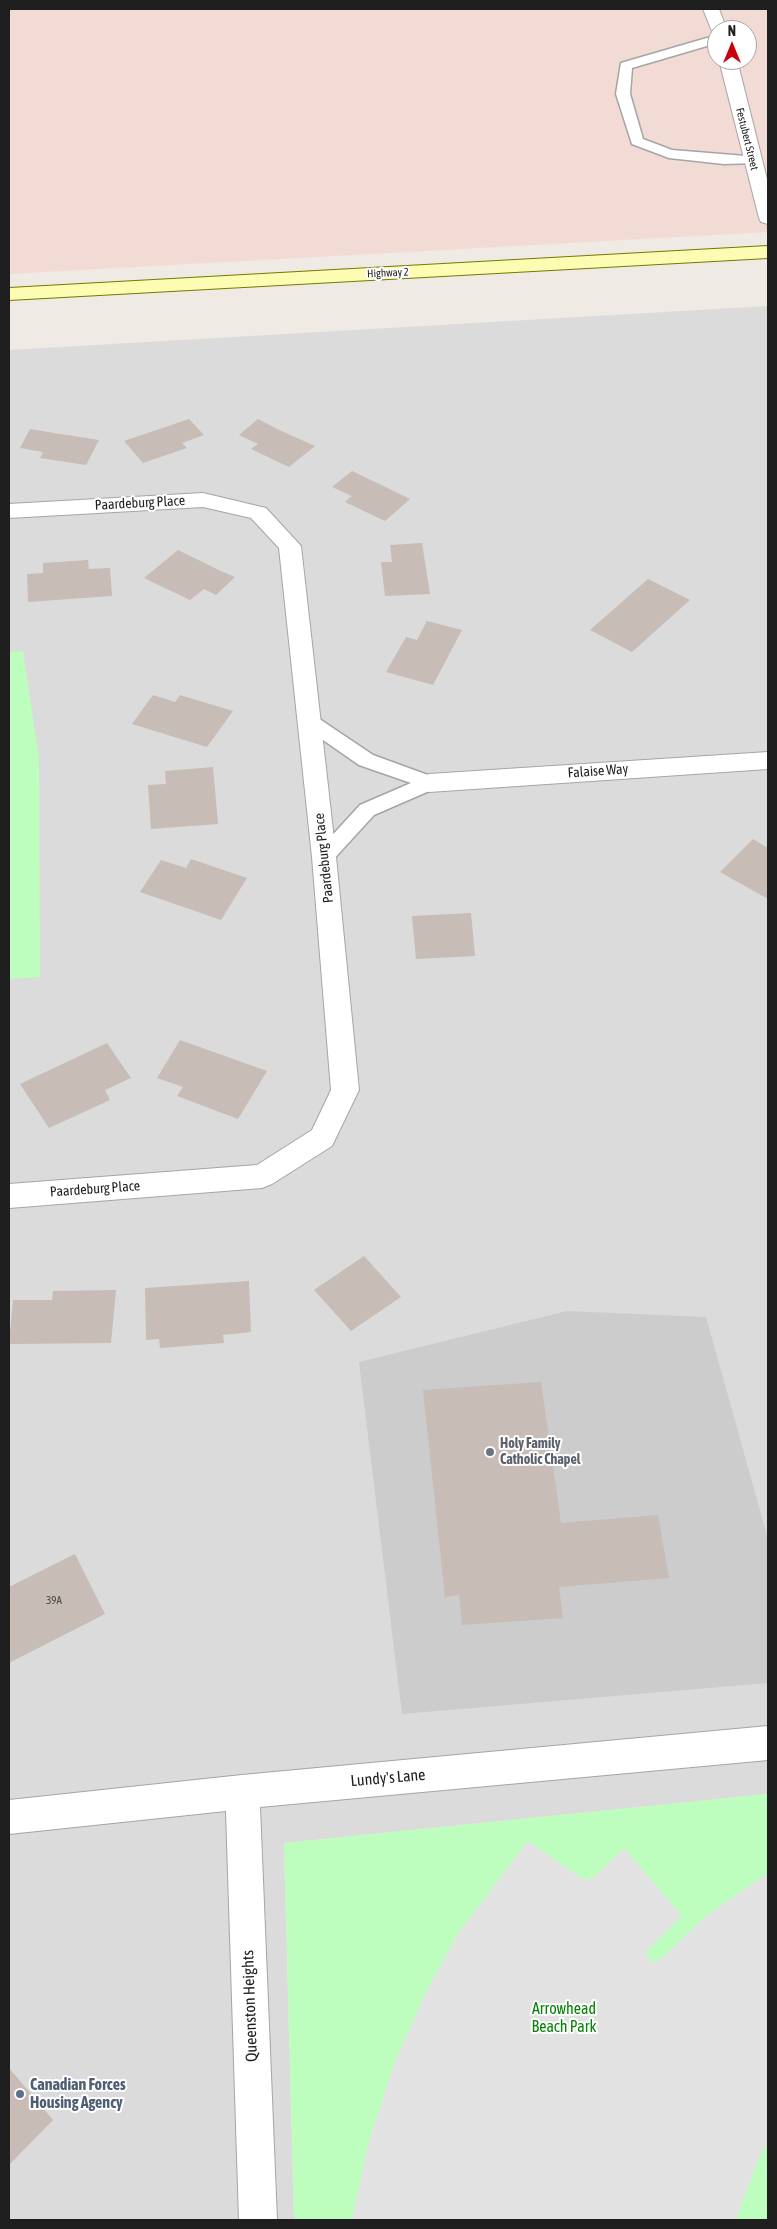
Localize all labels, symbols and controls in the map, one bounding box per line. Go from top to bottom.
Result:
north arrow [707,20,757,70]
text: N [728,23,736,39]
street label: Festubert Street [733,106,761,172]
street label: Highway 2 [367,265,409,281]
street label: Paardeburg Place [94,492,186,514]
street label: Falaise Way [567,761,629,781]
street label: Paardeburg Place [311,812,337,904]
street label: Paardeburg Place [49,1177,141,1201]
place label: Holy Family Catholic Chapel [500,1436,581,1468]
marker: Holy Family Catholic Chapel [484,1446,496,1458]
house number: 39A [46,1594,62,1608]
street label: Lundy's Lane [350,1765,426,1791]
street label: Queenston Heights [238,1950,262,2062]
park label: Arrowhead Beach Park [532,1999,596,2037]
place label: Canadian Forces Housing Agency [30,2075,126,2113]
marker: Canadian Forces Housing Agency [14,2088,26,2100]

